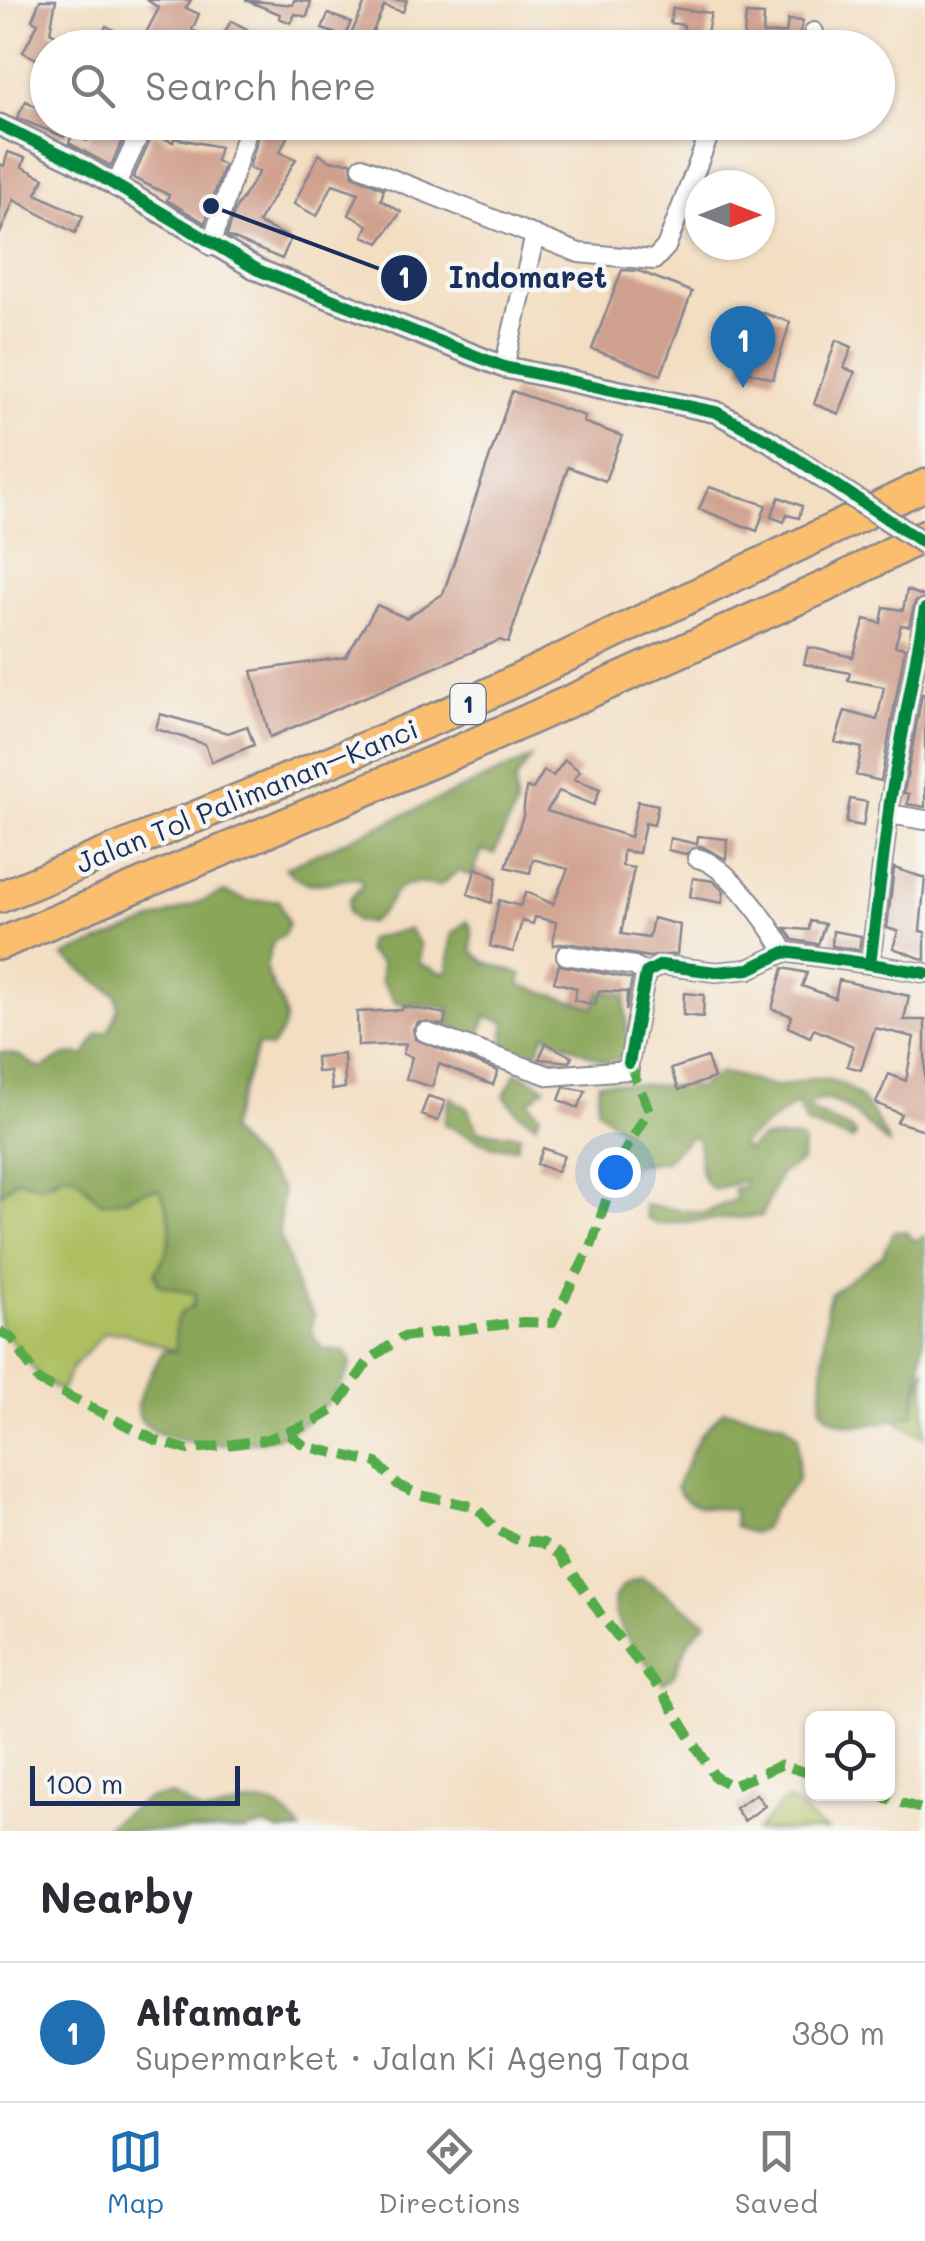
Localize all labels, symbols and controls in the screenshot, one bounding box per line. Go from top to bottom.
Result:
search box [30,30,895,140]
icon: search [65,58,120,113]
text: Search here [145,60,376,110]
north arrow [685,170,775,260]
callout: Indomaret [379,248,627,308]
text: 1 [397,256,411,296]
text: Indomaret [449,256,607,296]
pin: 1 [710,306,776,388]
road number: 1 [450,684,486,724]
street label: Jalan Tol Palimanan–Kanci [70,710,423,880]
your location [590,1147,641,1198]
map controls [805,1711,895,1801]
button: locate [805,1711,895,1801]
scale bar [30,1761,240,1806]
text: 100 m [45,1765,123,1801]
text: Nearby [40,1869,194,1924]
text: Alfamart [135,1986,302,2036]
text: 1 [65,2011,80,2053]
text: 380 m [791,2011,885,2053]
text: Supermarket · Jalan Ki Ageng Tapa [135,2036,690,2078]
tab: Map [107,2124,164,2220]
tab: Directions [378,2124,521,2220]
tab: Saved [735,2124,818,2220]

